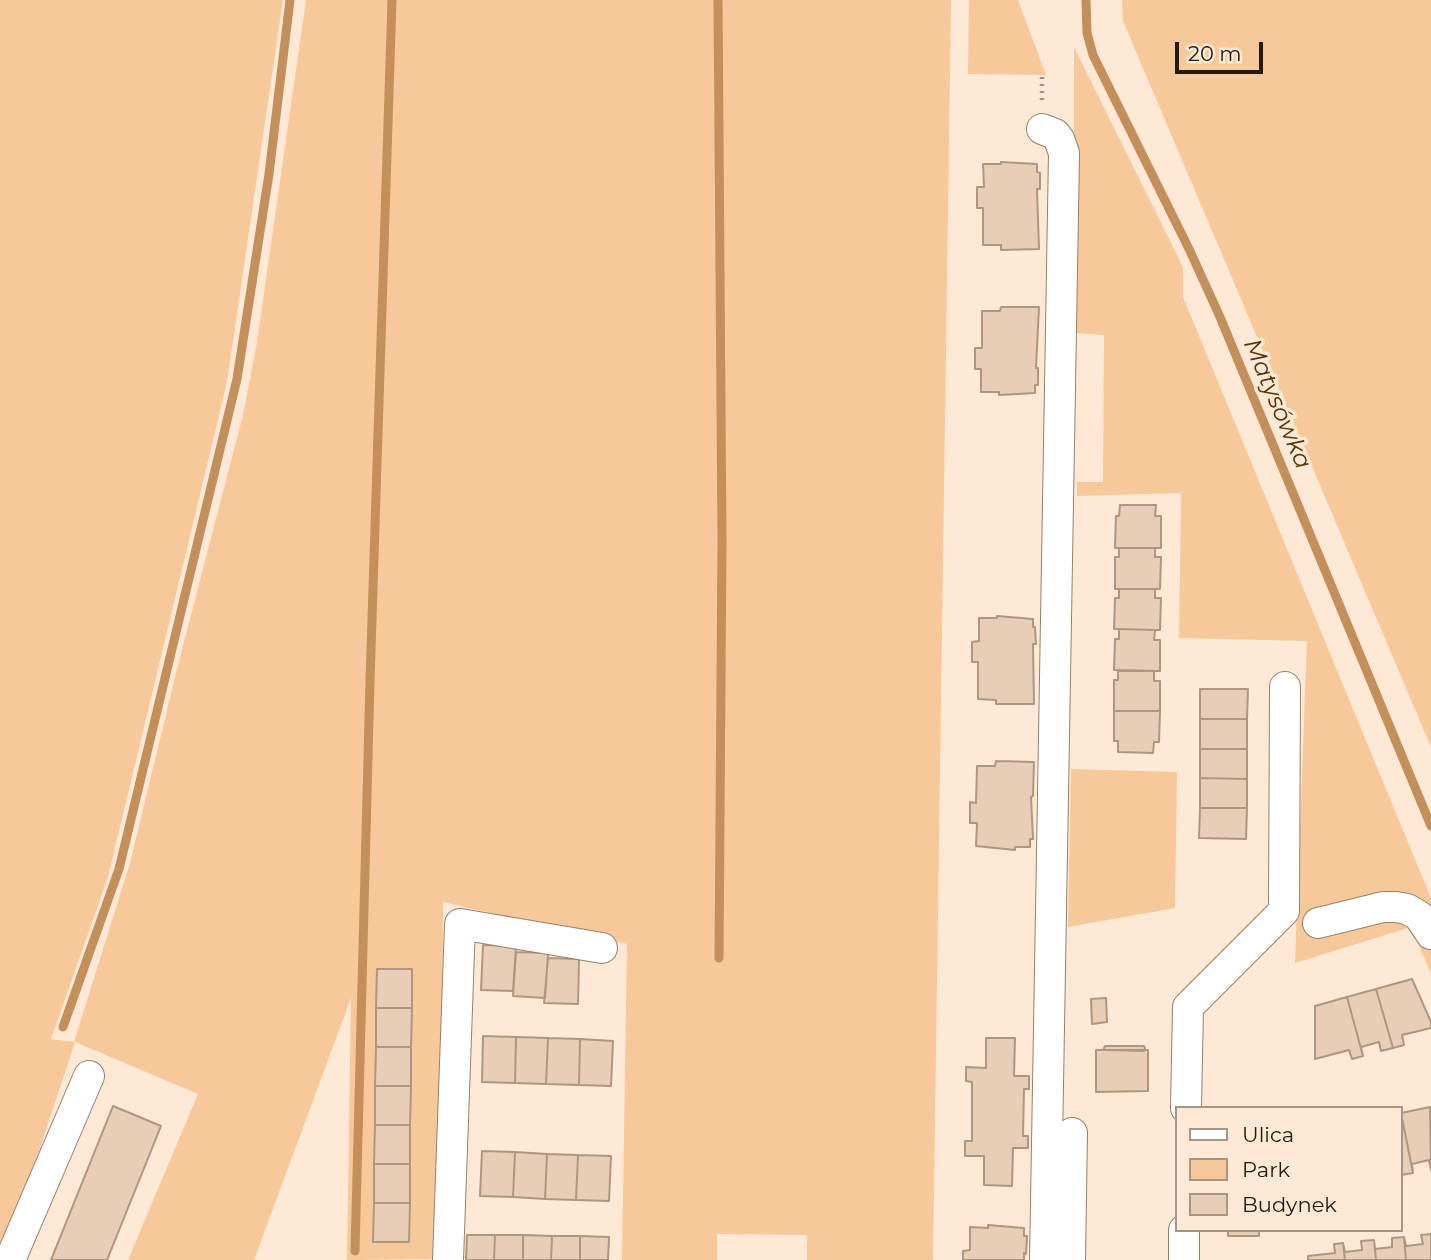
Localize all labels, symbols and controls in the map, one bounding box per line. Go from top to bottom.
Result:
scale bar [1179,28,1266,72]
text: 20 m [1188,41,1242,66]
water label: Matysówka [1237,335,1317,473]
legend [1176,1106,1403,1232]
text: Ulica [1242,1122,1294,1147]
text: Park [1242,1157,1290,1182]
text: Budynek [1242,1192,1337,1217]

